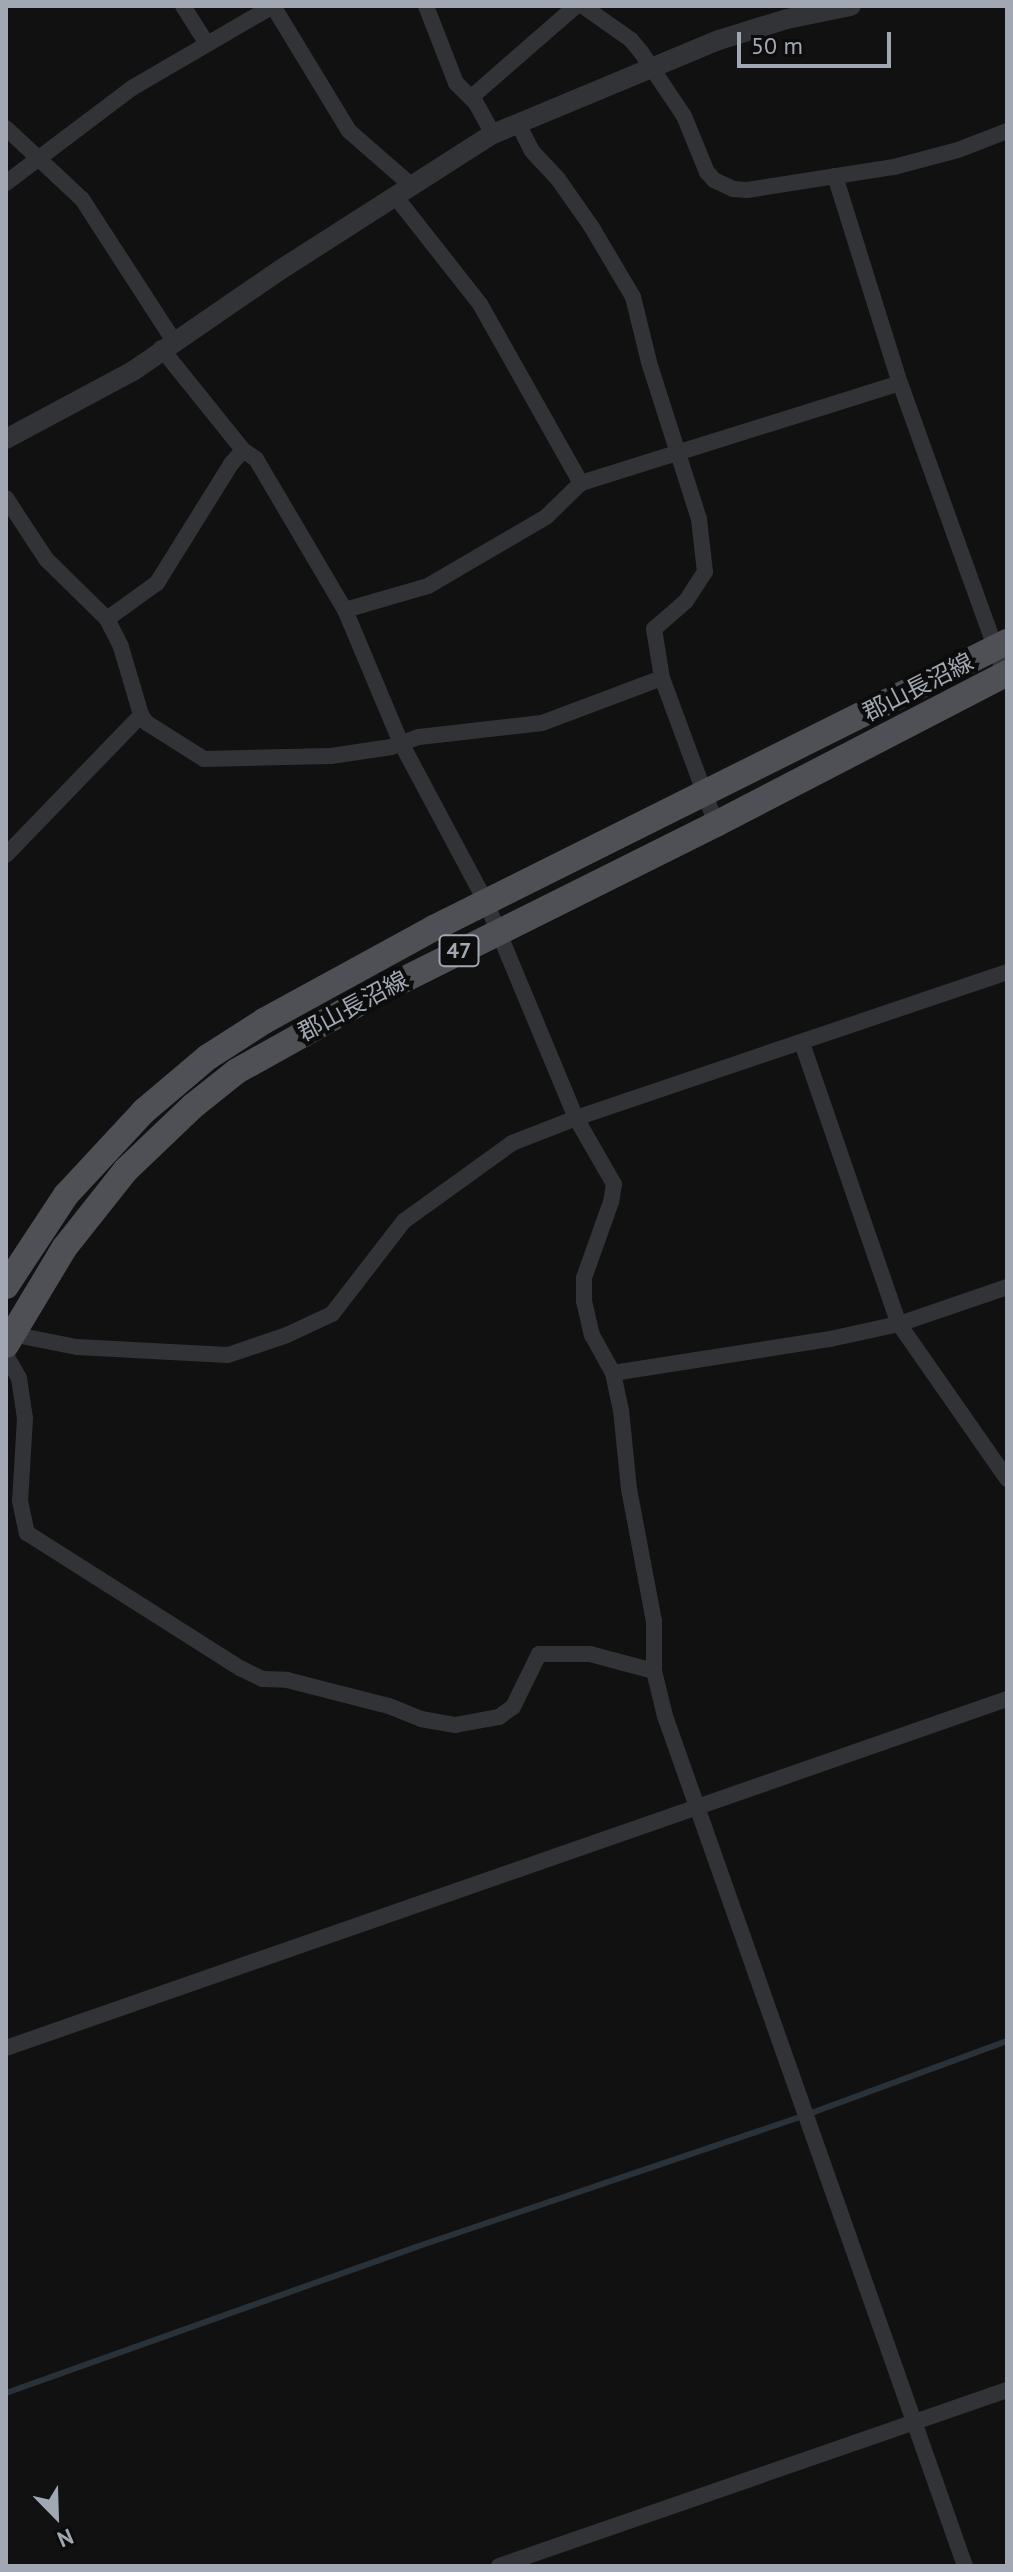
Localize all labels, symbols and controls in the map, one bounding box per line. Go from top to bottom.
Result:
scale bar [741,16,895,66]
text: 50 m [751,30,803,61]
street label: 郡山長沼線 [858,647,978,727]
road number: 47 [437,933,481,969]
street label: 郡山長沼線 [293,965,413,1047]
north arrow [16,2476,96,2556]
text: N [53,2522,78,2554]

